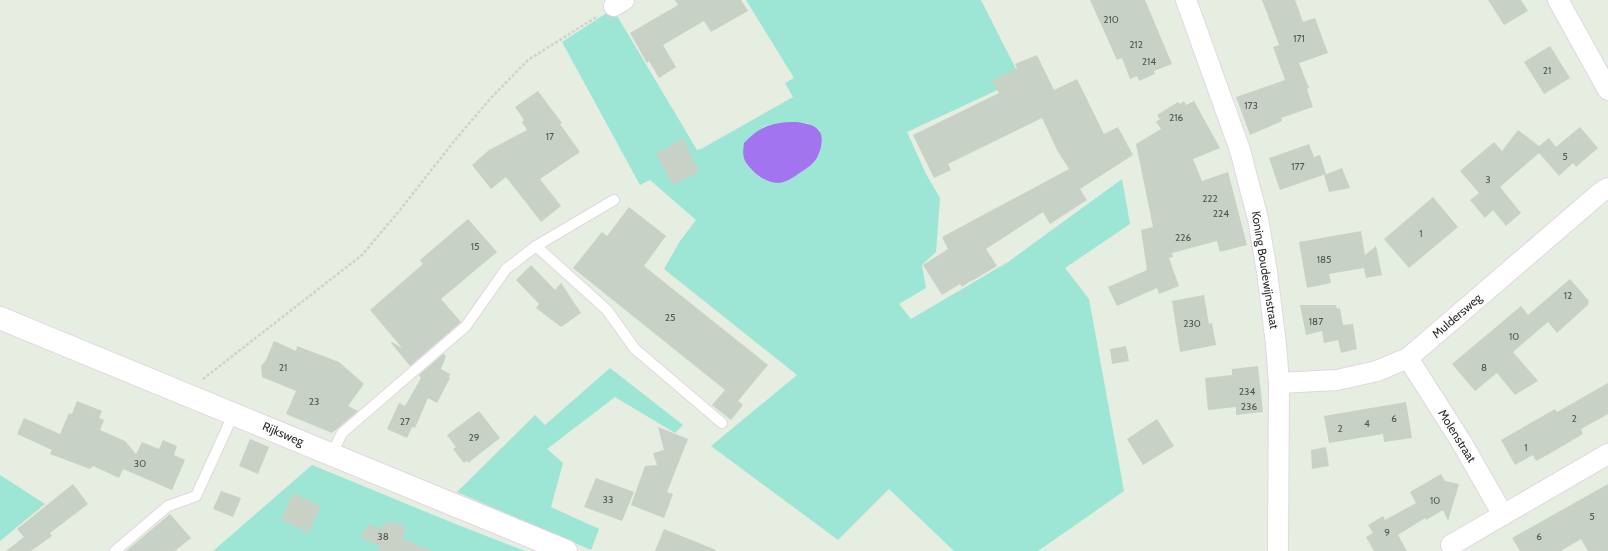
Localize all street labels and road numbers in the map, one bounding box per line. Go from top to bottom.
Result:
street label: Koning Boudewijnstraat [1249,210,1282,330]
street label: Muldersweg [1429,289,1485,341]
street label: Molenstraat [1435,406,1480,465]
street label: Rijksweg [260,418,307,449]

